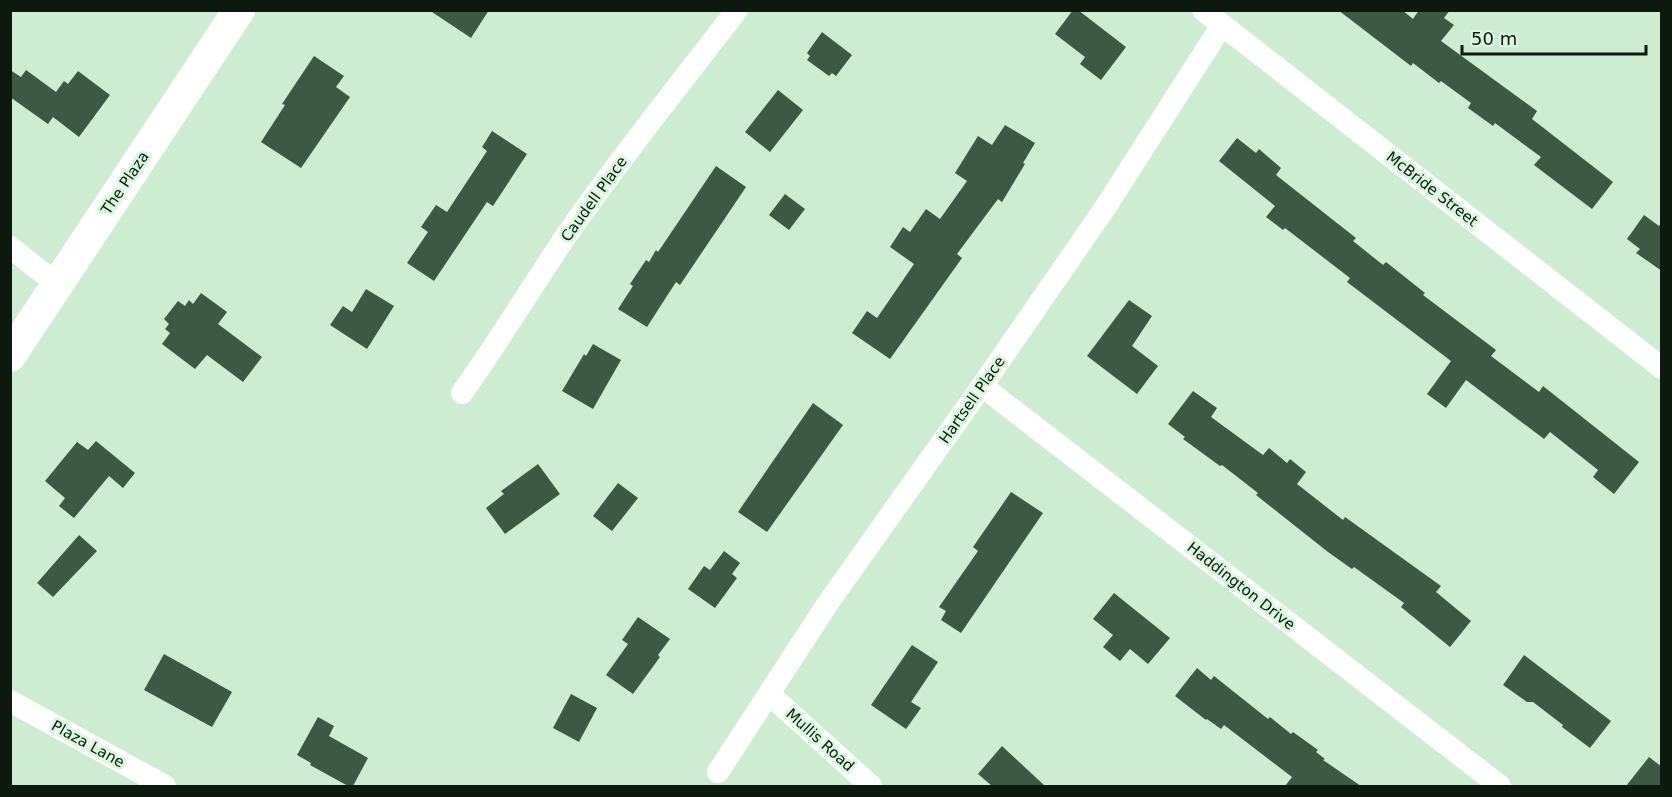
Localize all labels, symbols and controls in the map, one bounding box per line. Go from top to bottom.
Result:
scale bar [1462,18,1646,56]
text: 50 m [1471,28,1517,49]
street label: The Plaza [97,148,153,219]
street label: McBride Street [1383,148,1481,230]
street label: Caudell Place [557,153,631,245]
street label: Hartsell Place [935,353,1009,447]
street label: Haddington Drive [1183,538,1299,634]
street label: Mullis Road [782,705,858,775]
street label: Plaza Lane [48,717,128,771]

